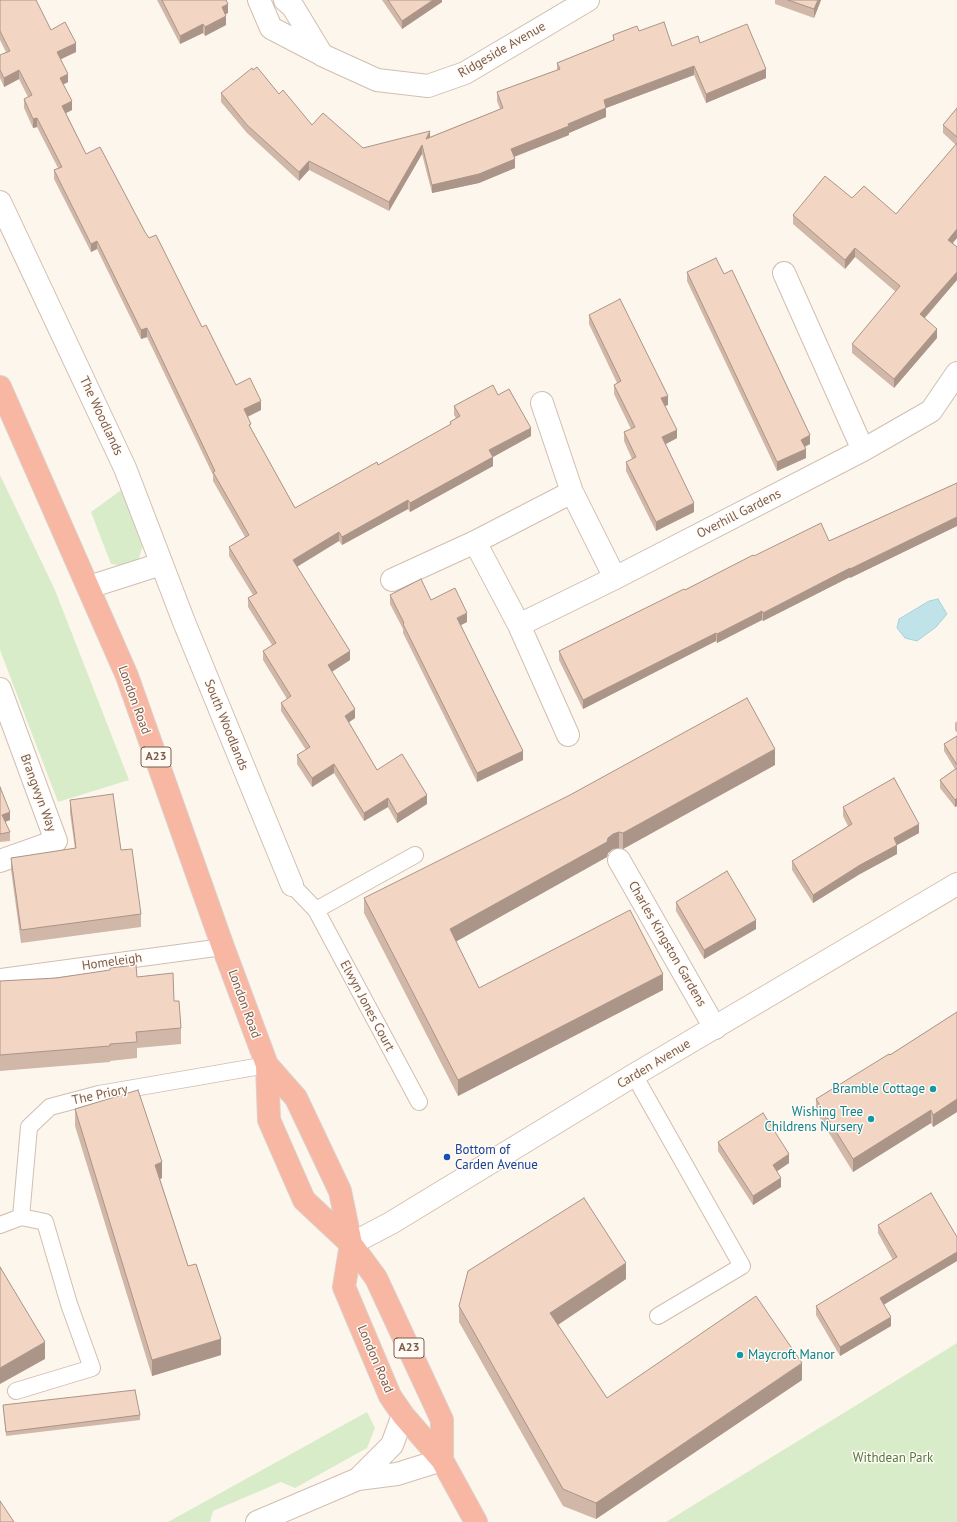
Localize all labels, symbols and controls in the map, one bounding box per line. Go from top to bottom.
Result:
street label: Ridgeside Avenue [455,19,549,81]
street label: The Woodlands [76,374,126,458]
street label: Overhill Gardens [694,486,784,542]
street label: London Road [114,663,154,737]
street label: South Woodlands [201,677,251,773]
road number: A23 [141,747,171,767]
street label: Brangwyn Way [17,752,59,834]
street label: Charles Kingston Gardens [625,878,709,1010]
street label: Homeleigh [81,950,143,974]
street label: Elwyn Jones Court [336,958,398,1054]
street label: London Road [224,967,264,1041]
street label: Carden Avenue [614,1036,694,1092]
street label: The Priory [71,1081,129,1109]
place label: Bramble Cottage [832,1081,925,1097]
marker: Bramble Cottage [928,1084,938,1094]
place label: Wishing Tree Childrens Nursery [764,1104,863,1135]
marker: Wishing Tree Childrens Nursery [866,1114,876,1124]
place label: Bottom of Carden Avenue [455,1142,538,1173]
marker: Bottom of Carden Avenue [442,1152,452,1162]
street label: London Road [354,1323,396,1395]
road number: A23 [394,1338,424,1358]
place label: Maycroft Manor [748,1347,835,1363]
marker: Maycroft Manor [735,1350,745,1360]
park label: Withdean Park [853,1450,933,1466]

